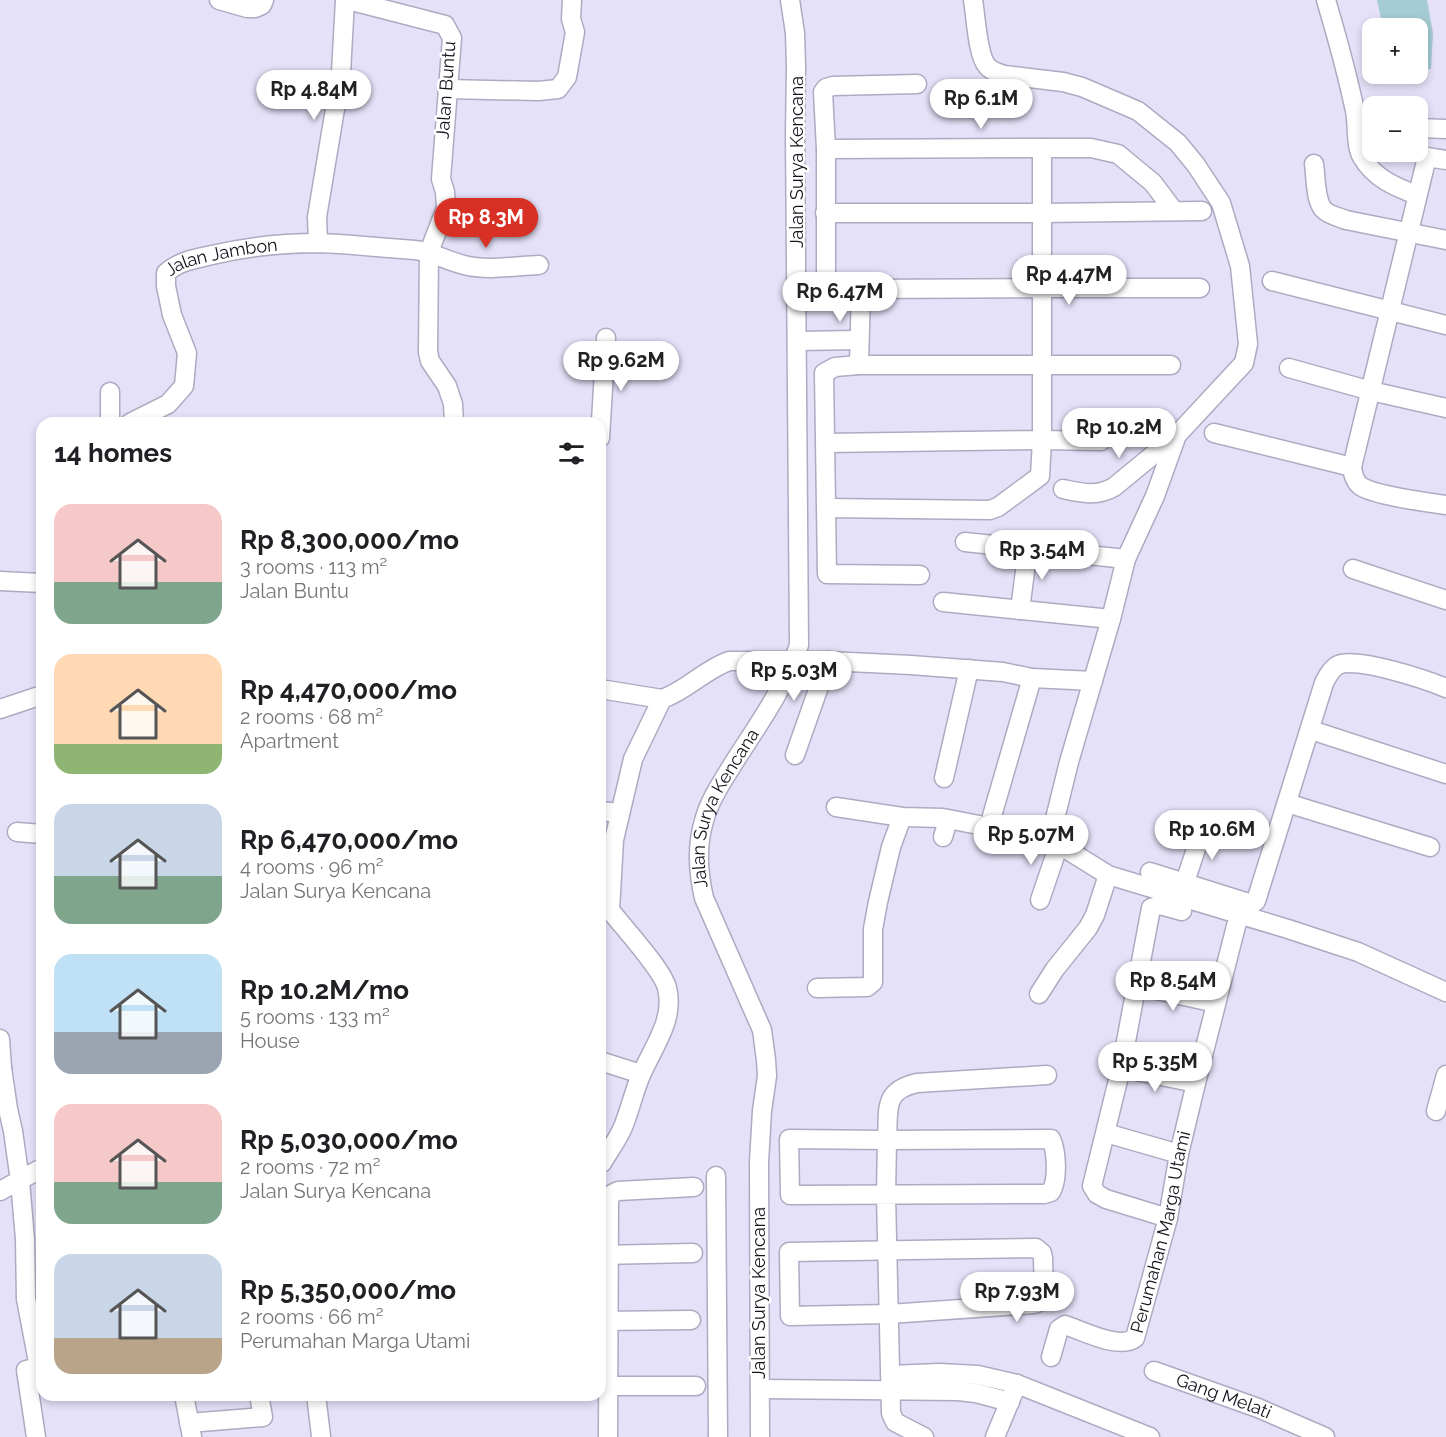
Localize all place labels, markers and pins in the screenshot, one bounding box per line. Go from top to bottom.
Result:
pin: Rp 4.84M [252,70,376,121]
pin: Rp 6.1M [926,79,1036,130]
pin: Rp 8.3M [431,198,541,249]
pin: Rp 4.47M [1007,255,1131,306]
pin: Rp 6.47M [778,272,902,323]
pin: Rp 9.62M [559,341,683,392]
pin: Rp 10.2M [1057,408,1181,459]
pin: Rp 3.54M [980,530,1104,581]
pin: Rp 5.03M [732,651,856,702]
pin: Rp 10.6M [1150,810,1274,861]
pin: Rp 5.07M [969,815,1093,866]
pin: Rp 8.54M [1111,961,1235,1012]
pin: Rp 5.35M [1093,1042,1217,1093]
pin: Rp 7.93M [955,1272,1079,1323]

